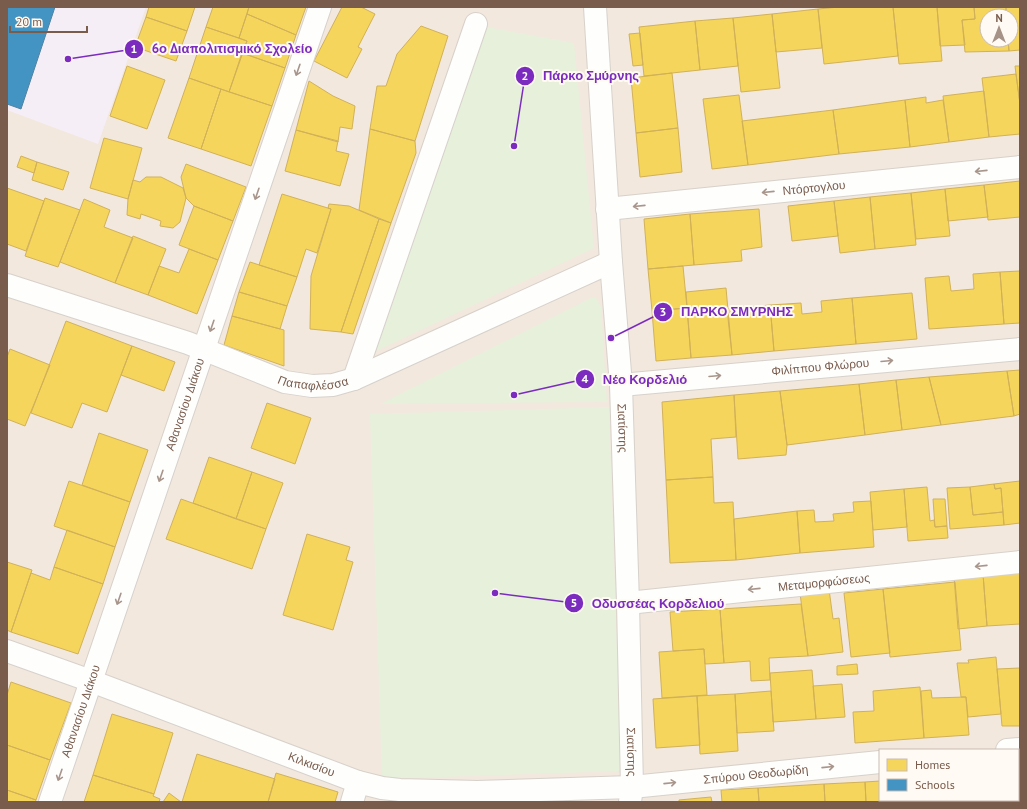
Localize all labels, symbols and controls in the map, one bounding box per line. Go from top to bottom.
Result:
scale bar [10,8,87,34]
north arrow [979,8,1019,48]
text: N [995,11,1003,25]
text: 20 m [16,14,42,29]
callout: 6ο Διαπολιτισμικό Σχολείο [124,36,321,61]
text: 6ο Διαπολιτισμικό Σχολείο [152,40,312,57]
text: 1 [131,41,137,56]
callout: Πάρκο Σμύρνης [515,63,647,88]
one-way arrow [294,64,302,76]
text: Πάρκο Σμύρνης [543,67,639,84]
text: 2 [522,68,528,83]
one-way arrow [975,167,988,174]
street label: Ντόρτογλου [782,177,846,198]
one-way arrow [252,187,260,199]
one-way arrow [762,189,775,196]
one-way arrow [633,202,646,209]
callout: ΠΑΡΚΟ ΣΜΥΡΝΗΣ [653,299,801,324]
text: ΠΑΡΚΟ ΣΜΥΡΝΗΣ [681,303,793,320]
text: 3 [660,304,666,319]
one-way arrow [207,320,215,332]
street label: Φιλίππου Φλώρου [771,355,870,378]
street label: Αθανασίου Διάκου [162,356,207,452]
one-way arrow [880,357,893,365]
callout: Νέο Κορδελιό [575,366,695,391]
text: 4 [582,371,589,386]
text: Νέο Κορδελιό [603,371,687,388]
street label: Παπαφλέσσα [276,372,350,394]
one-way arrow [708,373,721,380]
street label: Σιατίστης [615,403,631,453]
one-way arrow [157,469,164,482]
one-way arrow [975,562,988,570]
street label: Μεταμορφώσεως [777,570,871,594]
one-way arrow [748,586,761,593]
callout: Οδυσσέας Κορδελιού [564,591,733,616]
one-way arrow [115,592,122,605]
text: 5 [571,595,577,610]
text: Οδυσσέας Κορδελιού [592,595,725,612]
street label: Αθανασίου Διάκου [58,663,103,759]
street label: Σιατίστης [624,727,640,777]
street label: Κιλκισίου [286,748,337,780]
legend [879,749,1019,801]
text: Homes [915,757,950,772]
street label: Σπύρου Θεοδωρίδη [702,761,809,787]
one-way arrow [821,764,834,771]
one-way arrow [55,769,63,781]
text: Schools [915,777,955,792]
one-way arrow [663,779,676,787]

